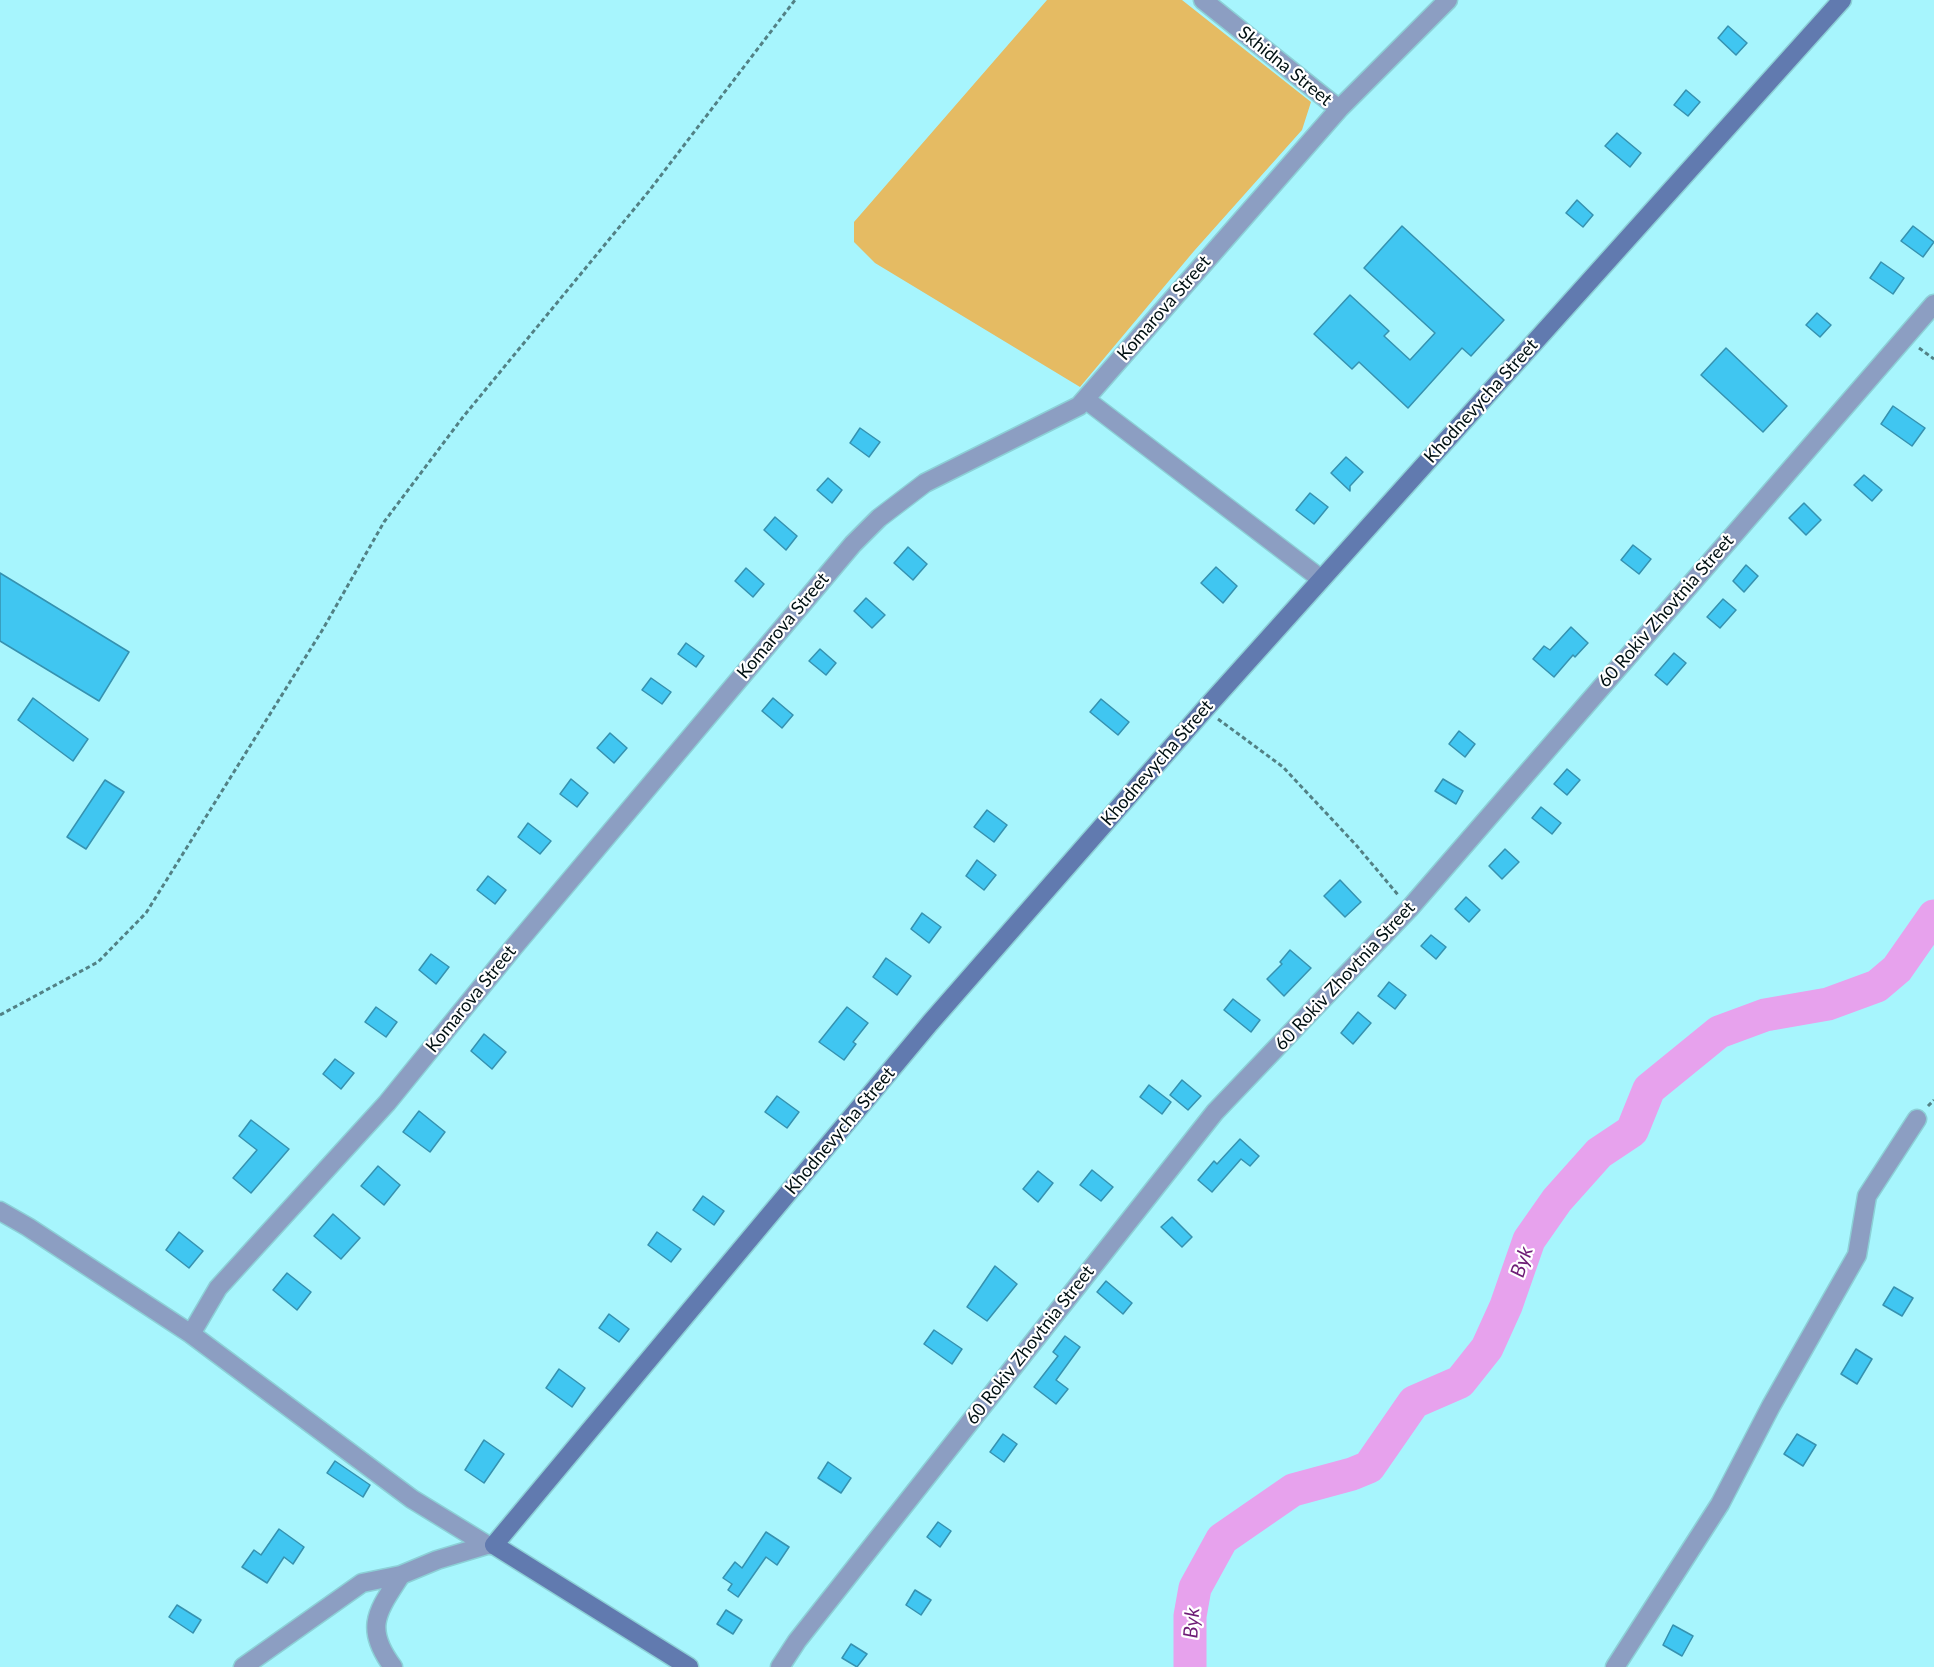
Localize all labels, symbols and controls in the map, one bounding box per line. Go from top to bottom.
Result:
street label: Skhidna Street [1234,22,1336,110]
street label: Komarova Street [1113,251,1215,365]
street label: Khodnevycha Street [1420,335,1542,467]
street label: 60 Rokiv Zhovtnia Street [1594,530,1738,692]
street label: Komarova Street [733,569,833,683]
street label: Khodnevycha Street [1097,696,1217,830]
street label: 60 Rokiv Zhovtnia Street [1270,897,1420,1055]
street label: Komarova Street [421,941,521,1057]
street label: Khodnevycha Street [780,1063,900,1199]
water label: Byk [1506,1243,1538,1281]
street label: 60 Rokiv Zhovtnia Street [961,1261,1099,1429]
water label: Byk [1179,1607,1205,1639]

